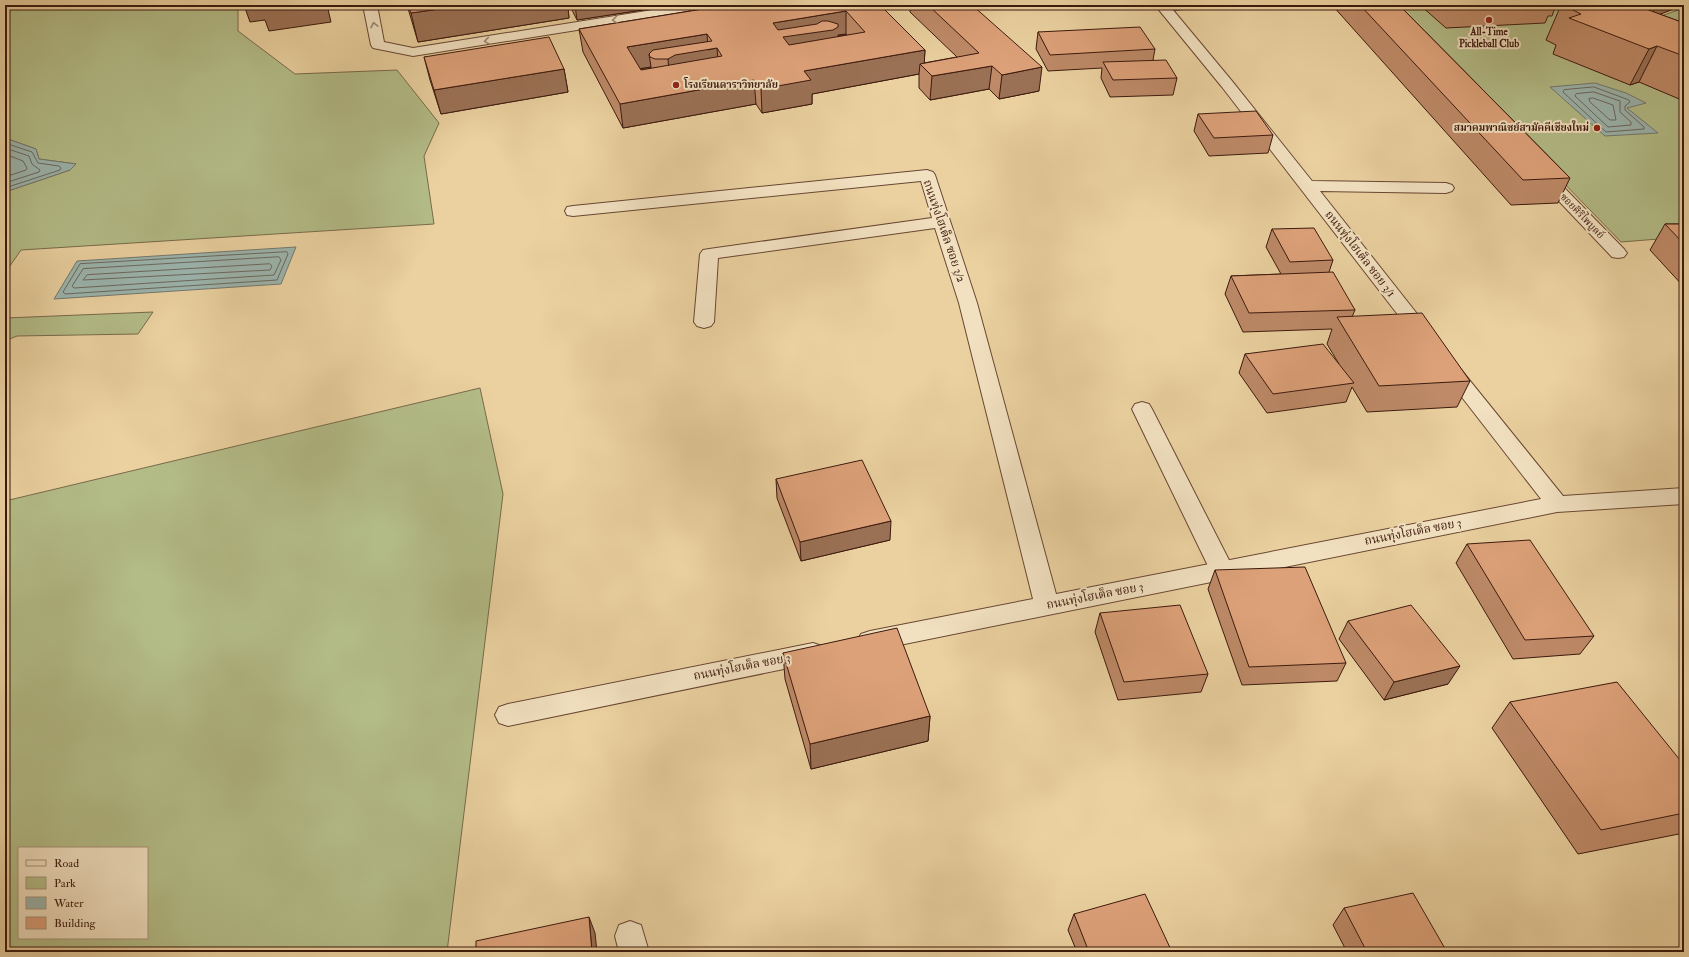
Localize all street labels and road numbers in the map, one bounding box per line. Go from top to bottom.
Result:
street label: ถนนทุ่งโฮเต็ล ซอย 3/2 [919,177,971,284]
street label: ซอยศิริไพบูลย์ [1557,190,1608,241]
street label: ถนนทุ่งโฮเต็ล ซอย 3/1 [1321,206,1400,300]
street label: ถนนทุ่งโฮเต็ล ซอย 3 [1363,513,1463,549]
street label: ถนนทุ่งโฮเต็ล ซอย 3 [1045,577,1145,613]
street label: ถนนทุ่งโฮเต็ล ซอย 3 [692,648,792,684]

